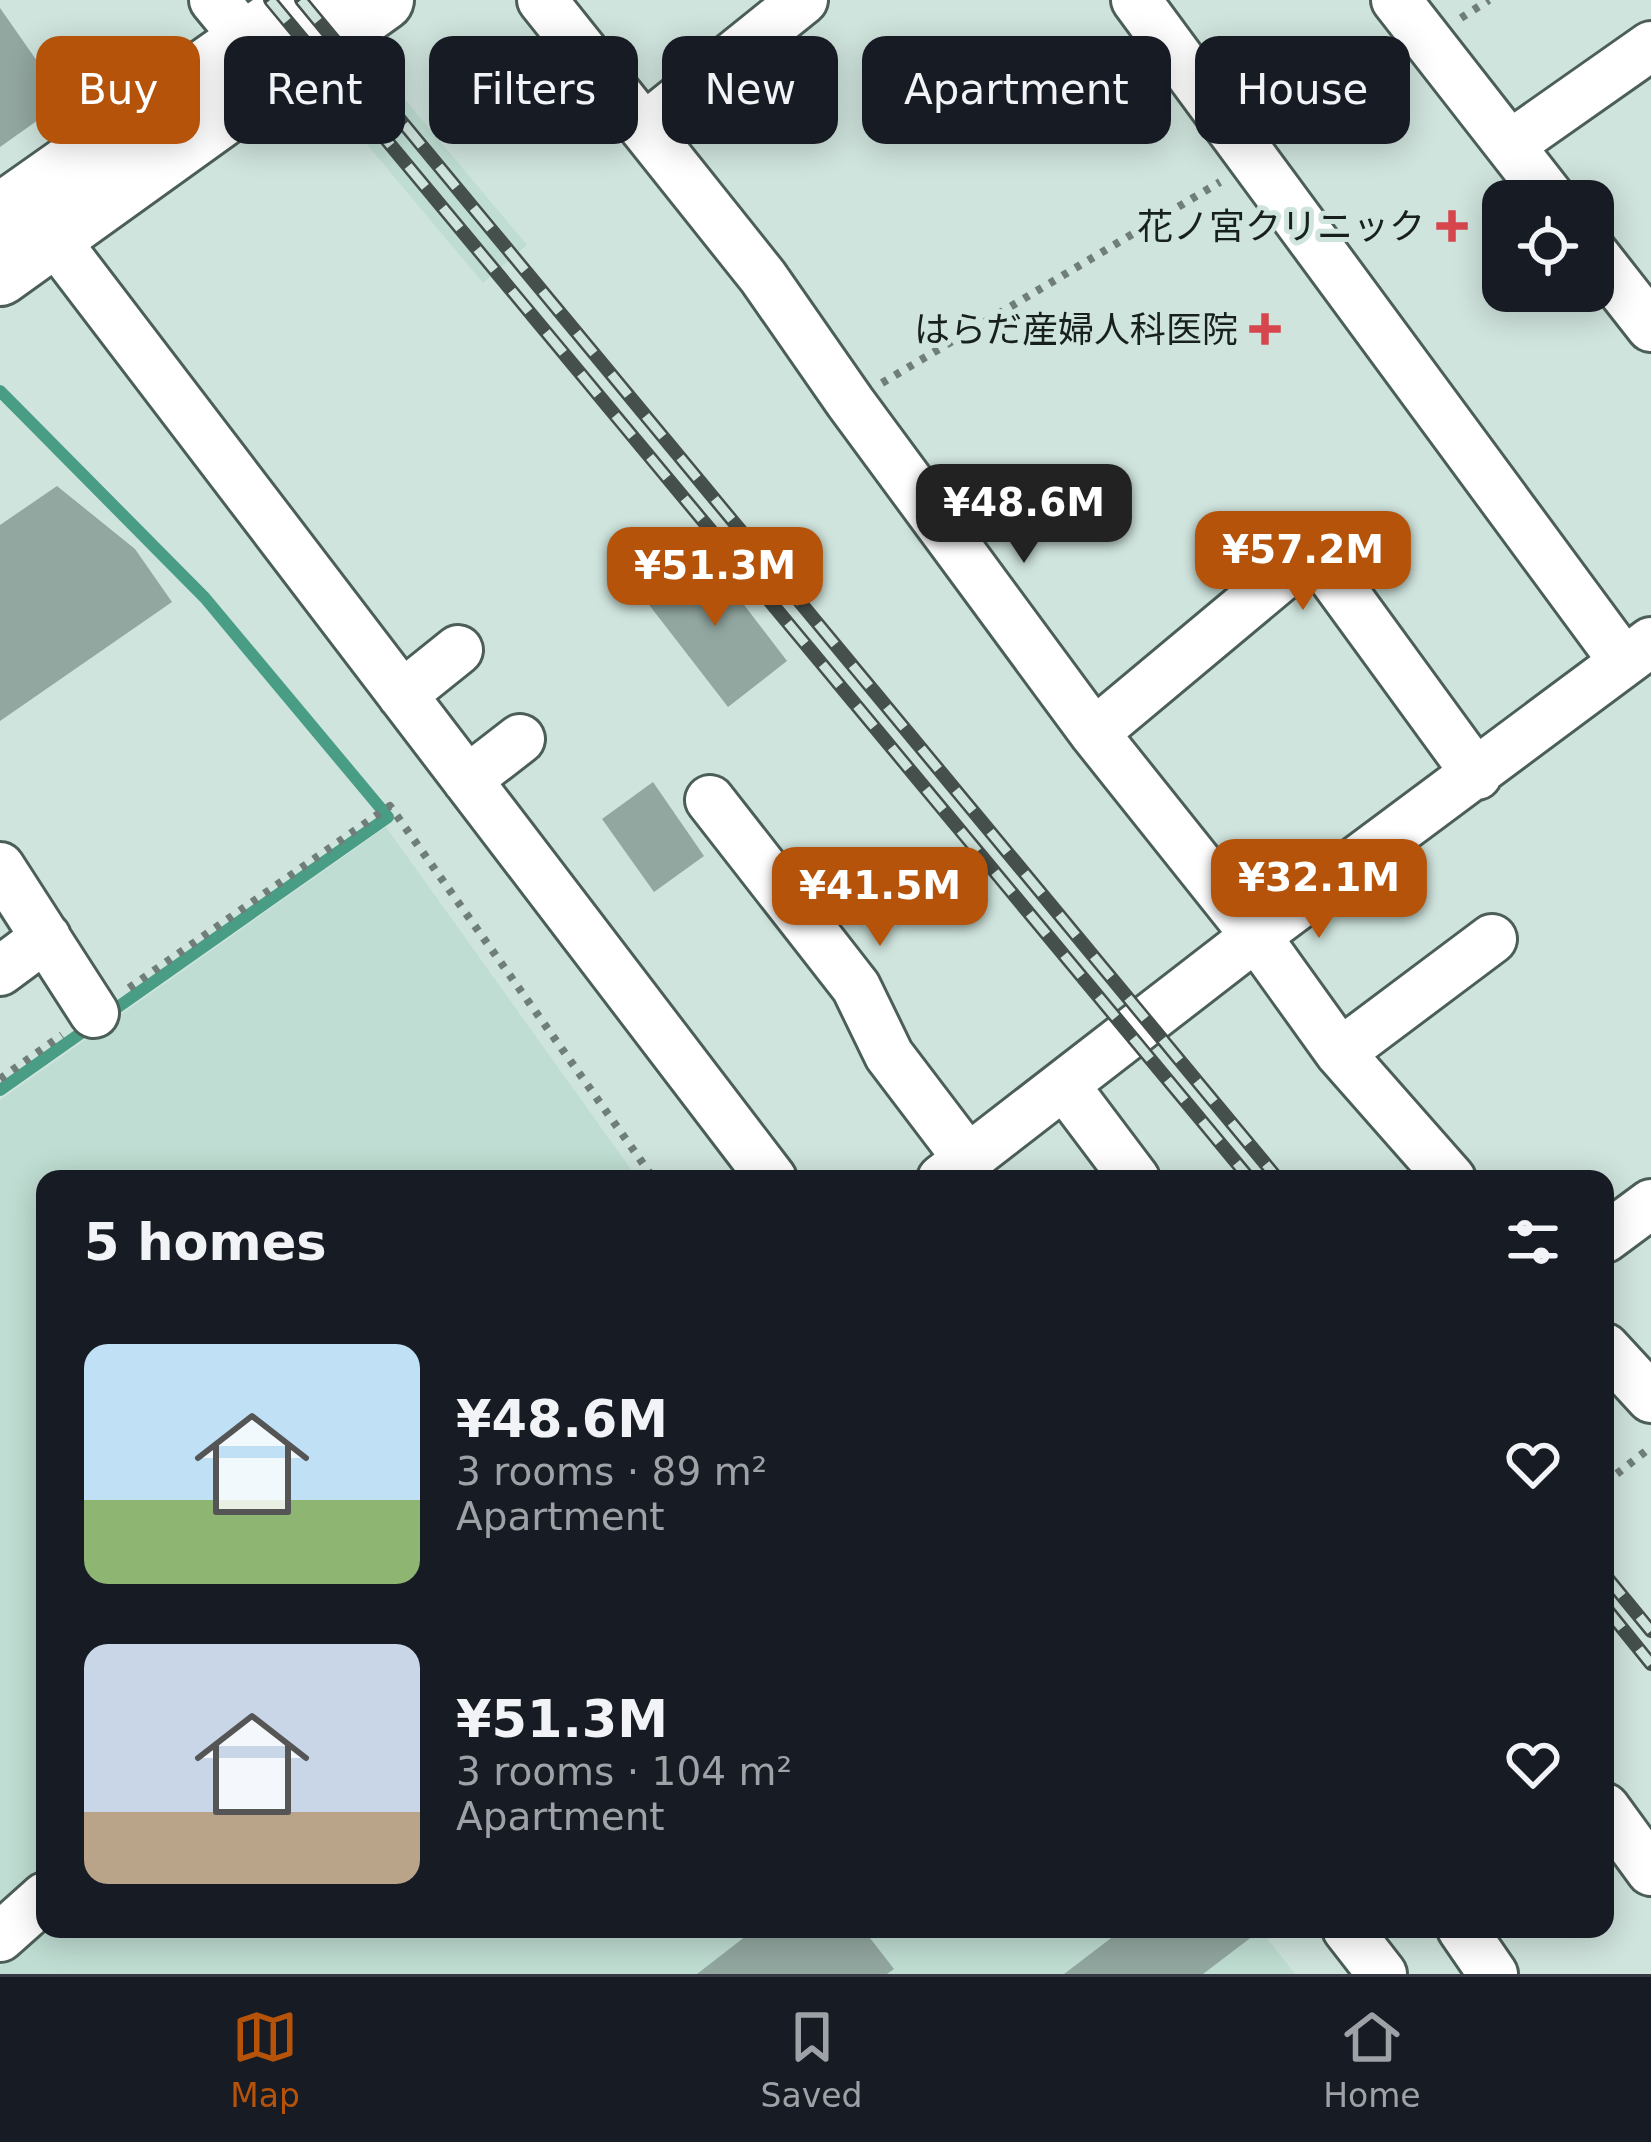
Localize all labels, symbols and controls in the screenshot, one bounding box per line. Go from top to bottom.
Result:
chip: Buy [36,36,200,144]
chip: Rent [224,36,405,144]
chip: Filters [429,36,638,144]
chip: New [662,36,838,144]
chip: Apartment [862,36,1171,144]
chip: House [1195,36,1410,144]
map controls [1482,180,1614,312]
button: locate [1482,180,1614,312]
place label: 花ノ宮クリニック [1137,206,1425,247]
marker: 花ノ宮クリニック [1436,210,1468,242]
place label: はらだ産婦人科医院 [914,309,1238,350]
marker: はらだ産婦人科医院 [1249,313,1281,345]
pin: ¥48.6M [926,464,1122,566]
text: ¥48.6M [943,480,1105,525]
pin: ¥57.2M [1205,511,1401,613]
pin: ¥51.3M [617,527,813,629]
text: ¥57.2M [1222,527,1384,572]
text: ¥51.3M [634,543,796,588]
pin: ¥32.1M [1221,839,1417,941]
pin: ¥41.5M [782,847,978,949]
text: ¥32.1M [1238,855,1400,900]
text: ¥41.5M [799,863,961,908]
icon: filters [1500,1209,1566,1275]
text: 5 homes [84,1213,327,1272]
text: ¥48.6M [456,1390,668,1449]
icon: home [180,1392,324,1536]
icon: heart [1500,1431,1566,1497]
text: 3 rooms · 89 m² [456,1449,767,1494]
text: Apartment [456,1494,665,1539]
text: ¥51.3M [456,1690,668,1749]
icon: home [180,1692,324,1836]
icon: heart [1500,1731,1566,1797]
text: 3 rooms · 104 m² [456,1749,792,1794]
text: Apartment [456,1794,665,1839]
tab: Map [230,2004,300,2115]
tab: Saved [761,2004,863,2115]
tab: Home [1323,2004,1421,2115]

